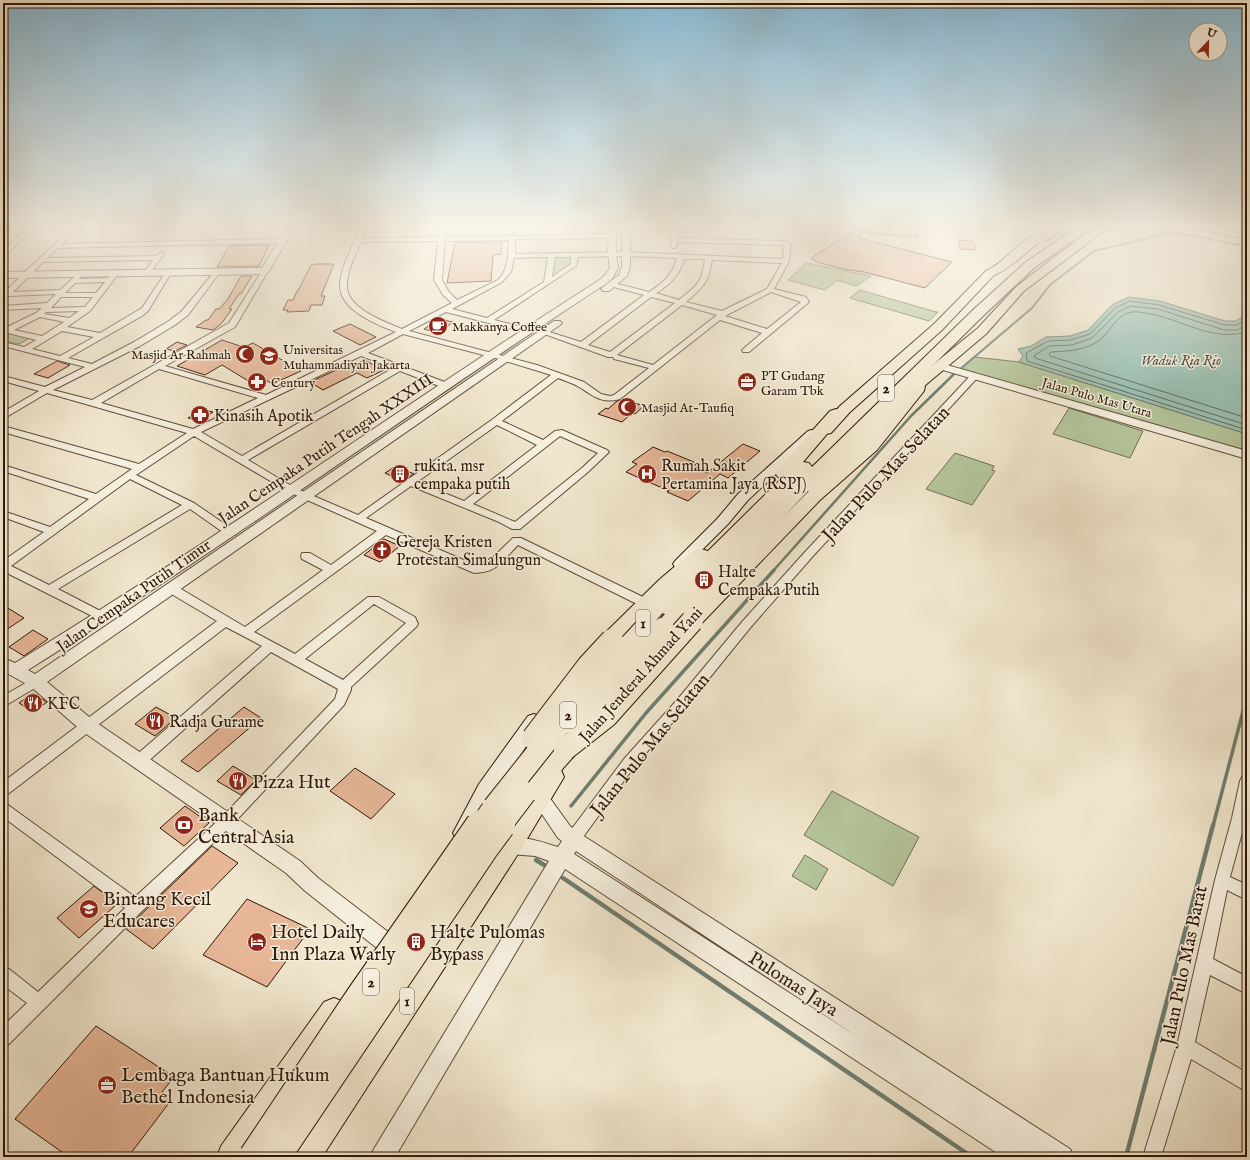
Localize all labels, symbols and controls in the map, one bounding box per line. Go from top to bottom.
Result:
north arrow [1188,22,1228,62]
text: U [1203,25,1219,42]
cafe icon: Makkanya Coffee [427,315,449,337]
place label: Makkanya Coffee [452,319,547,336]
place label: Universitas Muhammadiyah Jakarta [283,342,410,374]
mosque icon: Masjid Ar Rahmah [234,343,256,365]
school or university icon: Universitas Muhammadiyah Jakarta [258,345,280,367]
place label: Masjid Ar Rahmah [131,347,231,364]
water label: Waduk Ria Rio [1141,352,1221,370]
place label: PT Gudang Garam Tbk [761,368,826,400]
street label: Jalan Cempaka Putih Tengah XXXIII [213,370,437,530]
pharmacy icon: Century [246,371,268,393]
office icon: PT Gudang Garam Tbk [736,371,758,393]
street label: Jalan Pulo Mas Utara [1038,374,1154,422]
place label: Century [271,375,316,392]
road number: 2 [878,375,894,401]
mosque icon: Masjid At-Taufiq [616,396,638,418]
place label: Masjid At-Taufiq [641,400,734,417]
street label: Jalan Pulo Mas Selatan [816,401,956,549]
pharmacy icon: Kinasih Apotik [189,404,211,426]
place label: Kinasih Apotik [214,407,314,427]
place label: rukita. msr cempaka putih [414,457,511,495]
place label: Rumah Sakit Pertamina Jaya (RSPJ) [661,457,807,495]
building icon: rukita. msr cempaka putih [389,463,411,485]
hospital icon: Rumah Sakit Pertamina Jaya (RSPJ) [636,463,658,485]
place label: Gereja Kristen Protestan Simalungun [396,533,541,571]
street label: Jalan Cempaka Putih Timur [52,536,215,659]
church icon: Gereja Kristen Protestan Simalungun [371,539,393,561]
place label: Halte Cempaka Putih [718,563,820,601]
building icon: Halte Cempaka Putih [693,569,715,591]
street label: Jalan Jenderal Ahmad Yani [574,603,708,749]
road number: 1 [636,610,650,636]
street label: Jalan Pulo Mas Selatan [584,669,716,823]
restaurant icon: KFC [22,692,44,714]
place label: KFC [47,695,80,715]
road number: 2 [560,702,576,728]
restaurant icon: Radja Gurame [144,710,166,732]
place label: Radja Gurame [169,713,264,733]
restaurant icon: Pizza Hut [227,770,249,792]
place label: Pizza Hut [252,771,331,795]
place label: Bank Central Asia [198,804,295,850]
bank icon: Bank Central Asia [173,814,195,836]
street label: Jalan Pulo Mas Barat [1156,883,1214,1050]
place label: Bintang Kecil Educares [103,888,212,934]
school or university icon: Bintang Kecil Educares [78,898,100,920]
place label: Hotel Daily Inn Plaza Warly [271,921,396,967]
place label: Halte Pulomas Bypass [430,921,545,967]
hotel icon: Hotel Daily Inn Plaza Warly [246,931,268,953]
building icon: Halte Pulomas Bypass [405,931,427,953]
street label: Pulomas Jaya [743,947,843,1023]
road number: 2 [363,969,379,995]
road number: 1 [400,988,414,1014]
place label: Lembaga Bantuan Hukum Bethel Indonesia [121,1064,330,1110]
office icon: Lembaga Bantuan Hukum Bethel Indonesia [96,1074,118,1096]

